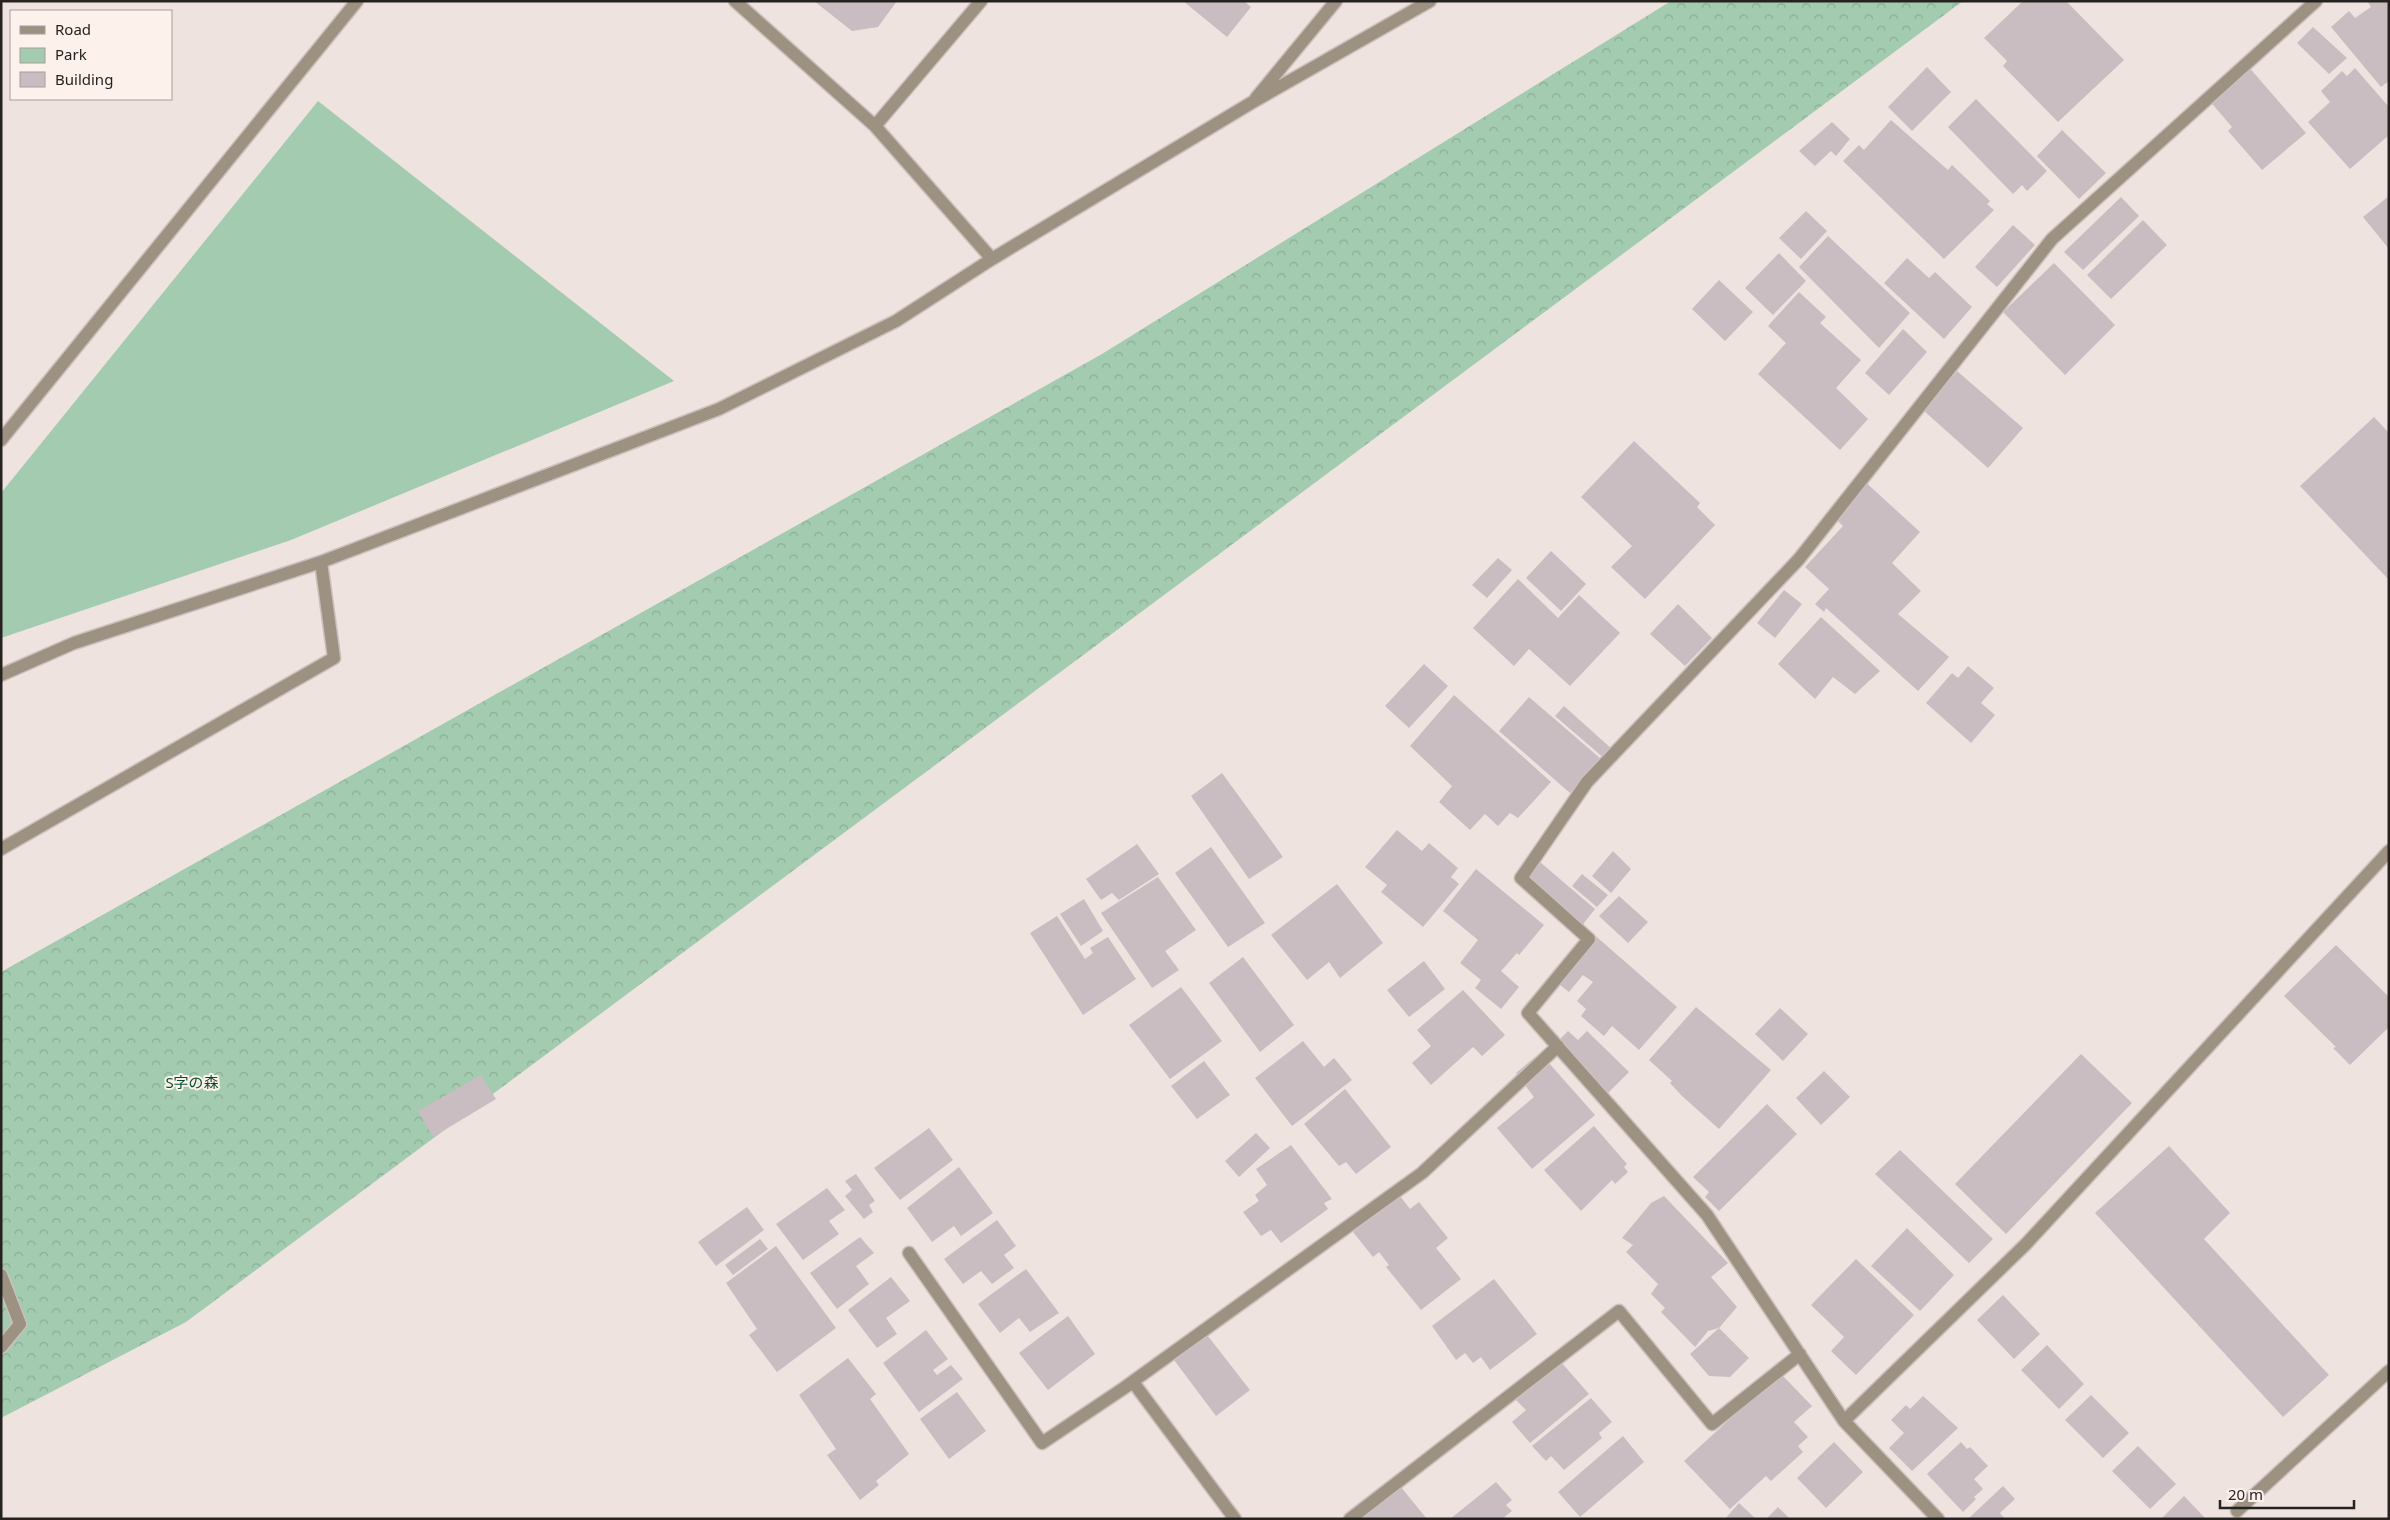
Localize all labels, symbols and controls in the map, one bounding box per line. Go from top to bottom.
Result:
legend [10,10,172,100]
text: Road [55,19,91,39]
text: Park [55,44,87,64]
text: Building [55,69,113,89]
park label: S字の森 [165,1072,219,1092]
scale bar [2220,1478,2354,1510]
text: 20 m [2228,1484,2263,1504]

